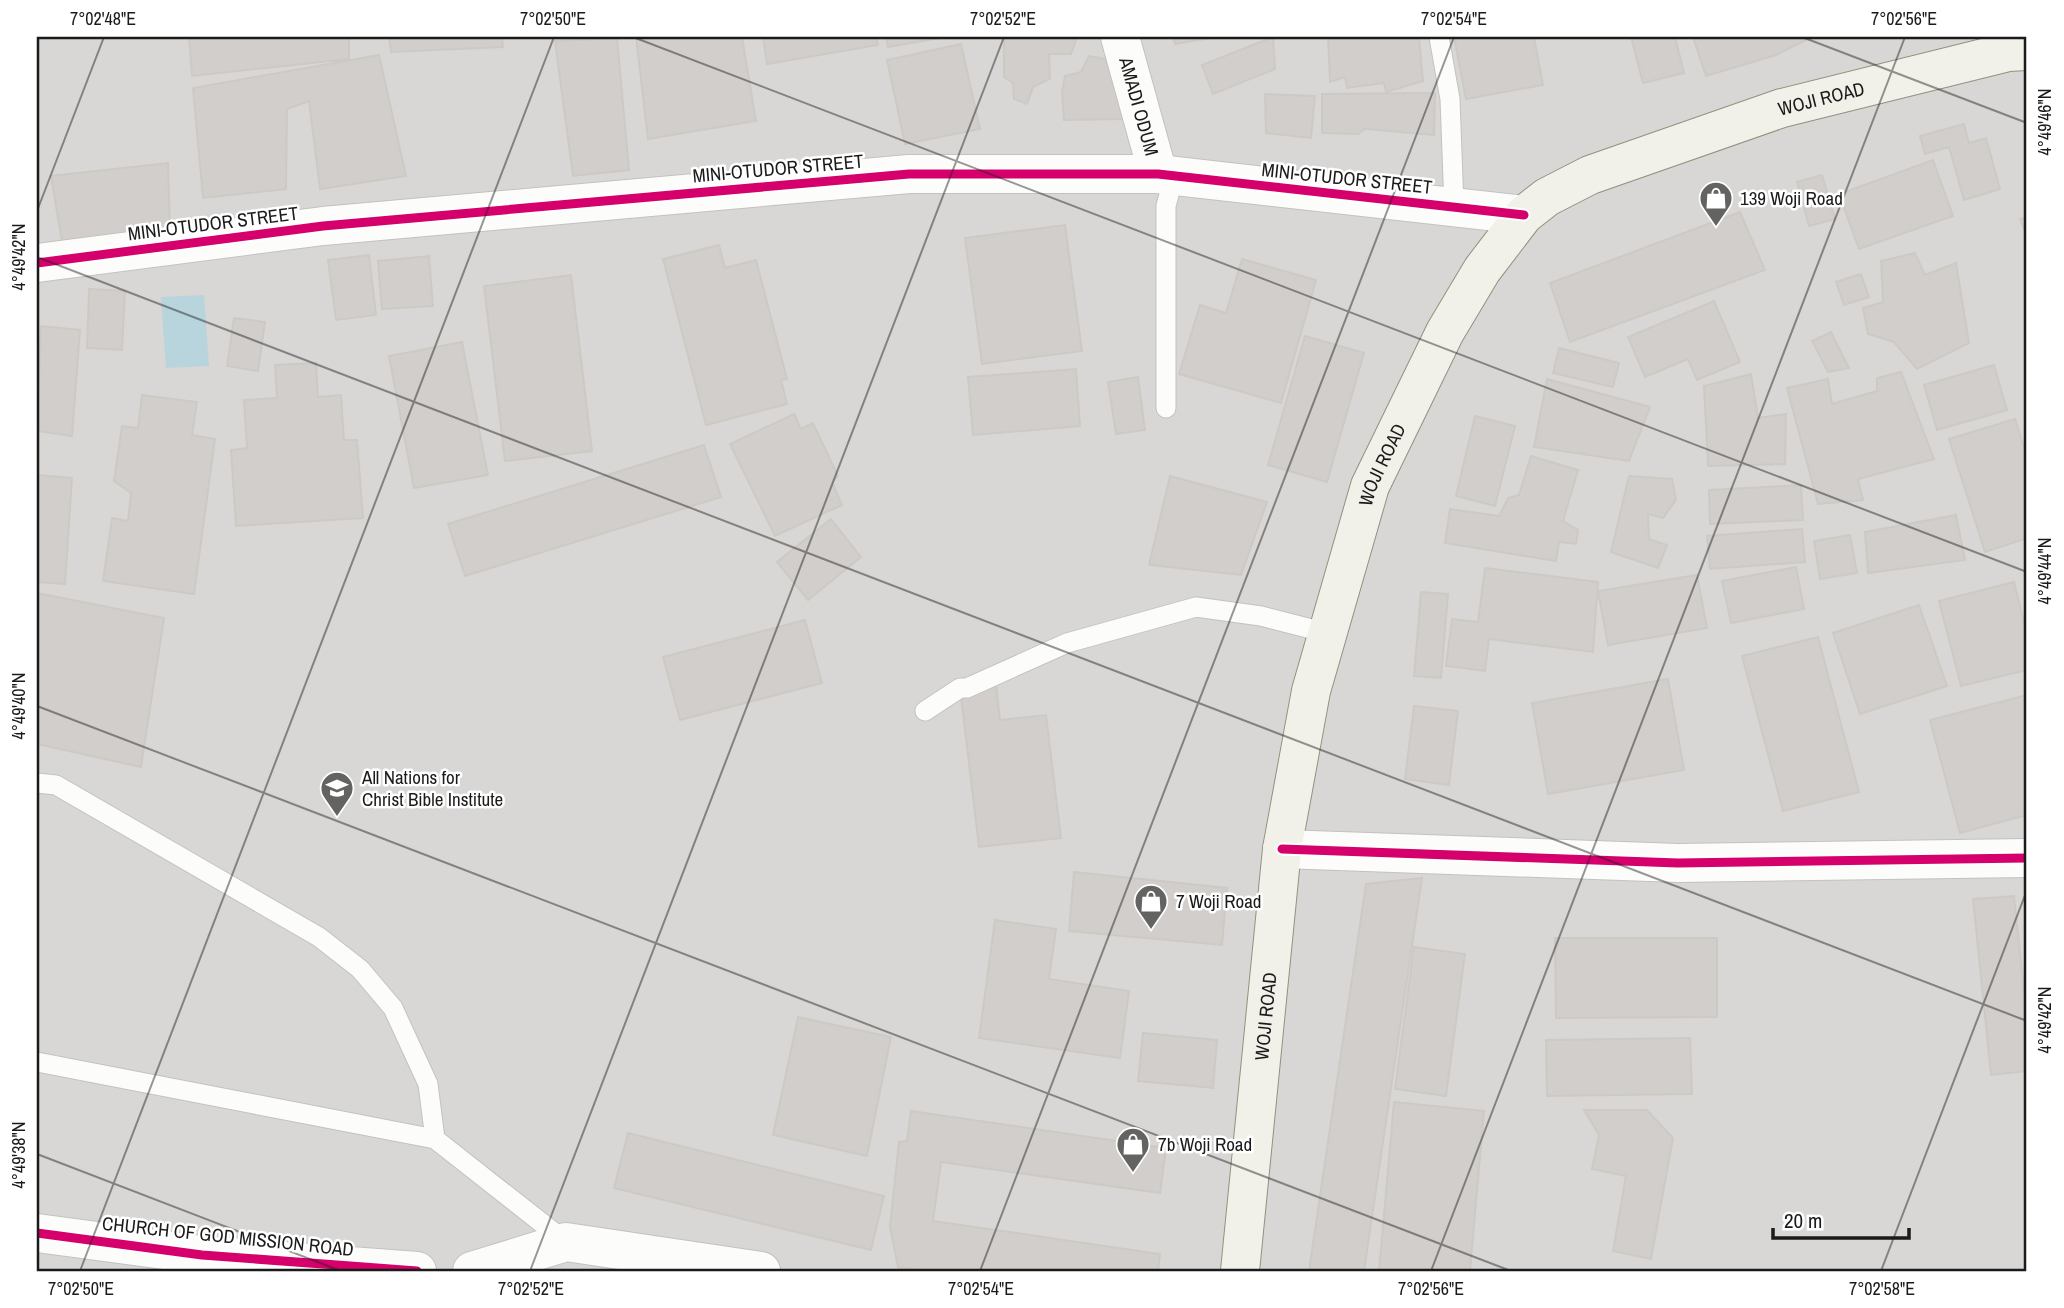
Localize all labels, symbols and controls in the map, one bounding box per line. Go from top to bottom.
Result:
text: 7°02'48"E [70,6,136,31]
text: 7°02'50"E [520,6,586,31]
text: 7°02'52"E [970,6,1036,31]
text: 7°02'54"E [1421,6,1487,31]
text: 7°02'56"E [1871,6,1937,31]
street label: AMADI ODUM [1113,53,1165,159]
street label: WOJI ROAD [1775,75,1867,122]
text: 4°49'46"N [2032,89,2057,155]
street label: MINI-OTUDOR STREET [691,148,865,188]
street label: MINI-OTUDOR STREET [1260,156,1434,200]
shop icon: 139 Woji Road [1697,179,1735,228]
place label: 139 Woji Road [1740,185,1843,211]
street label: MINI-OTUDOR STREET [126,200,300,246]
text: 4°49'42"N [6,224,31,290]
street label: WOJI ROAD [1352,419,1412,509]
text: 4°49'44"N [2032,538,2057,604]
text: 4°49'40"N [6,673,31,739]
place label: All Nations for Christ Bible Institute [361,764,503,812]
school or university icon: All Nations for Christ Bible Institute [318,769,356,818]
shop icon: 7 Woji Road [1132,882,1170,931]
place label: 7 Woji Road [1176,888,1261,914]
street label: WOJI ROAD [1248,971,1283,1062]
text: 4°49'42"N [2032,987,2057,1053]
text: 4°49'38"N [6,1122,31,1188]
shop icon: 7b Woji Road [1114,1125,1152,1174]
place label: 7b Woji Road [1158,1131,1252,1157]
scale bar [1773,1196,1910,1240]
text: 20 m [1784,1206,1822,1235]
street label: CHURCH OF GOD MISSION ROAD [101,1210,355,1262]
text: 7°02'50"E [48,1276,114,1301]
text: 7°02'52"E [498,1276,564,1301]
text: 7°02'54"E [948,1276,1014,1301]
text: 7°02'56"E [1398,1276,1464,1301]
text: 7°02'58"E [1849,1276,1915,1301]

